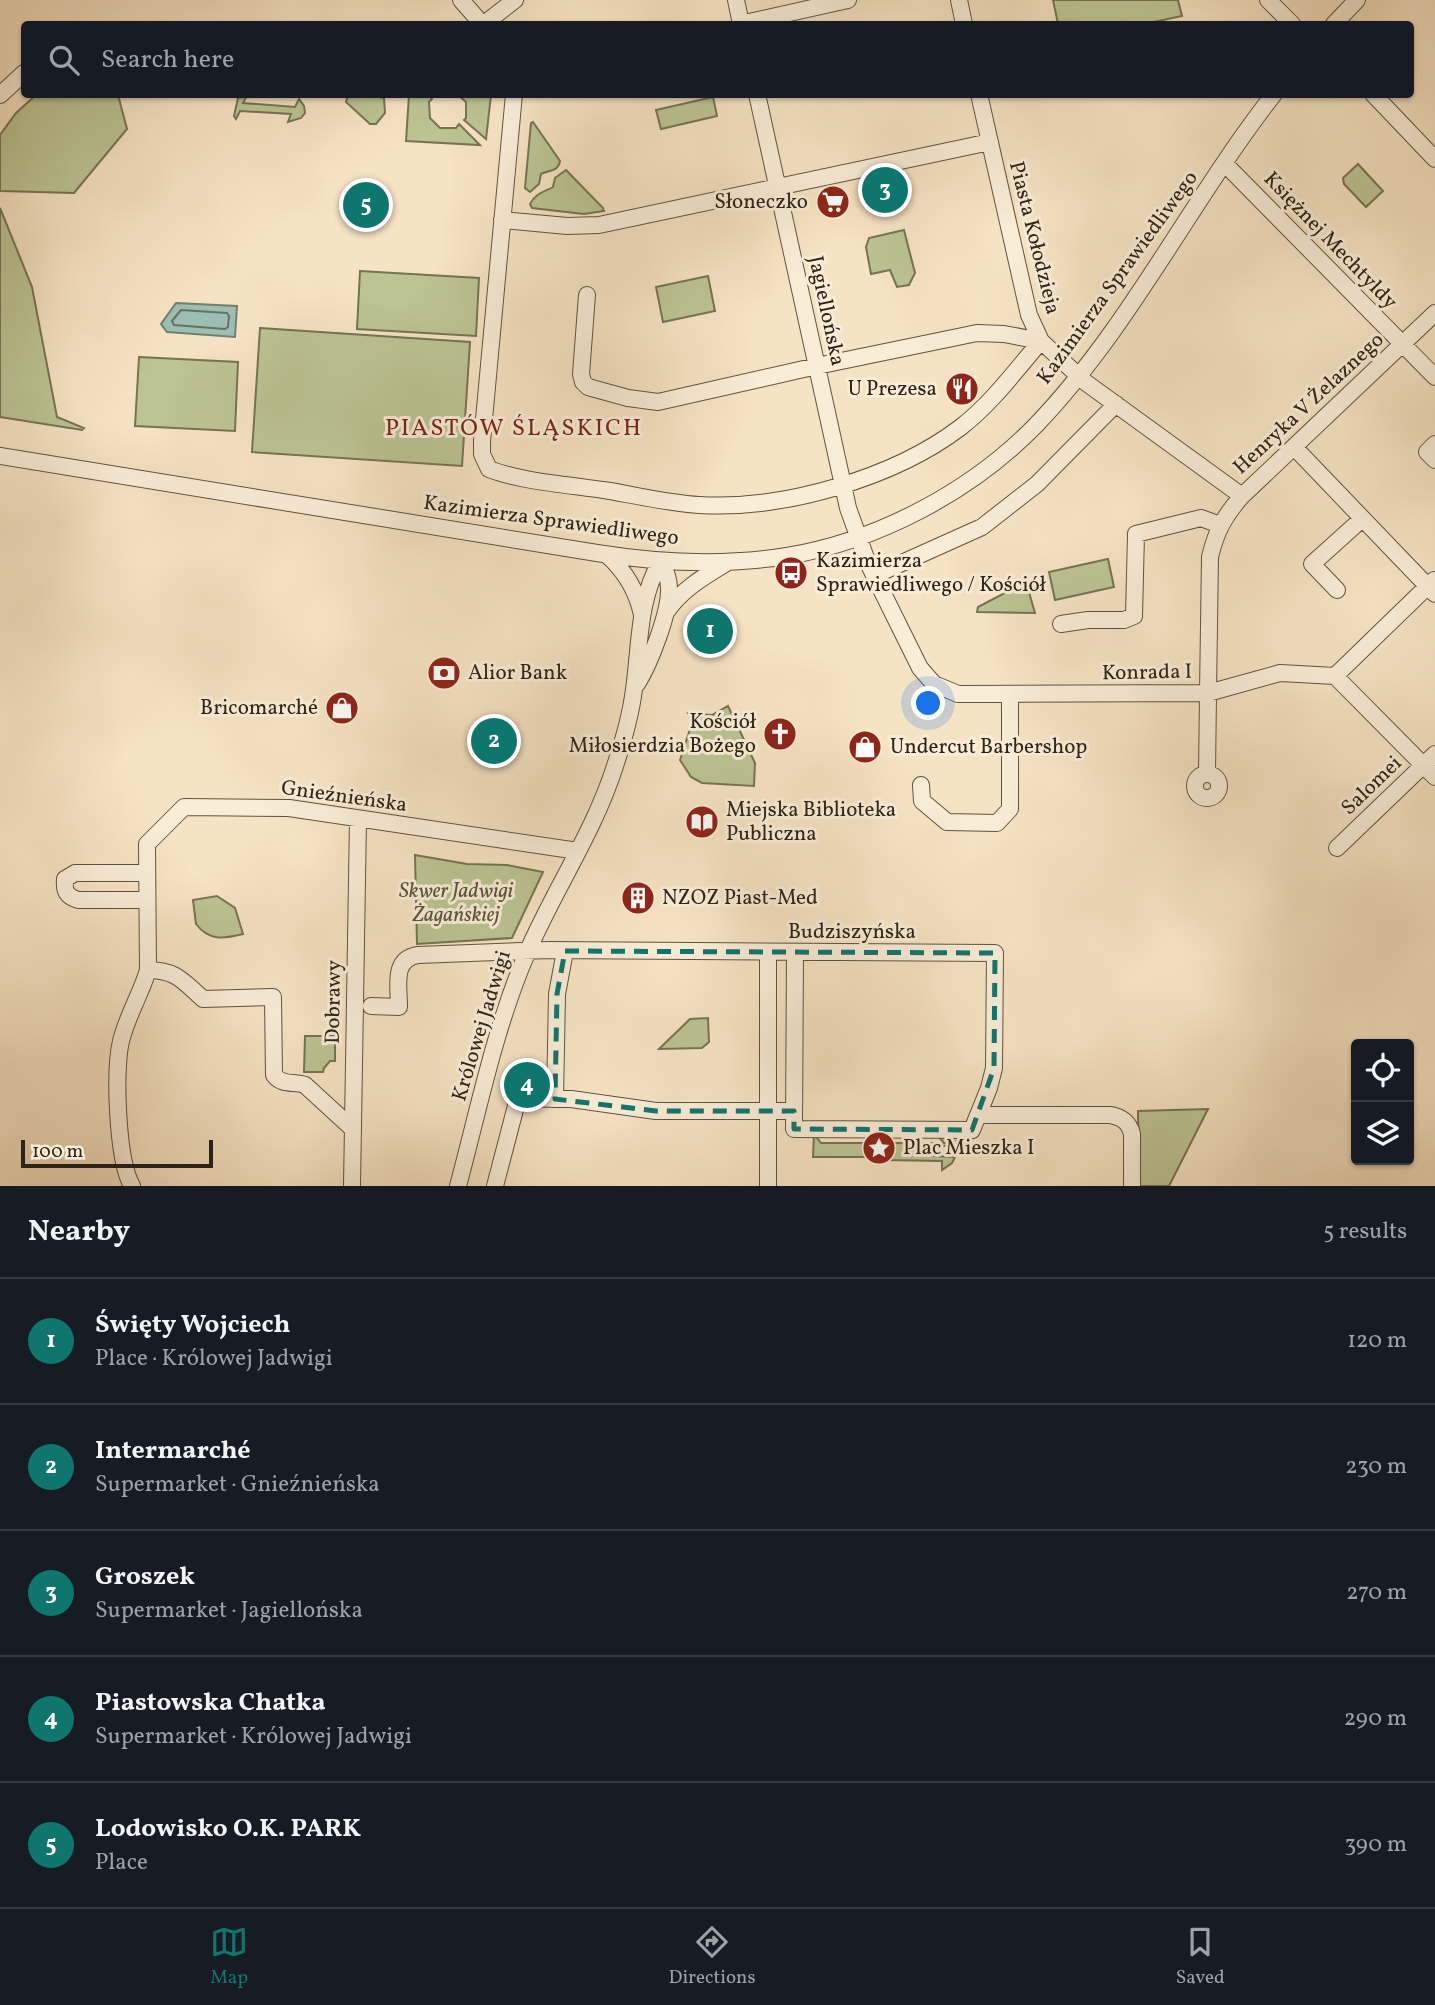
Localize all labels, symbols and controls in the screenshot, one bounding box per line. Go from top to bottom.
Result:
search box [21,21,1414,98]
icon: search [45,41,83,79]
text: Search here [101,42,234,78]
street label: Piasta Kołodzieja [1001,158,1067,318]
pin: 3 [862,164,908,216]
street label: Kazimierza Sprawiedliwego [1031,165,1205,391]
street label: Księżnej Mechtyldy [1257,166,1404,317]
pin: 5 [343,179,389,231]
supermarket icon: Słoneczko [814,183,852,221]
place label: Słoneczko [714,188,808,217]
street label: Jagiellońska [800,253,852,369]
street label: Henryka V Żelaznego [1227,326,1391,482]
restaurant icon: U Prezesa [943,370,981,408]
place label: U Prezesa [848,375,937,404]
district label: PIASTÓW ŚLĄSKICH [385,412,643,446]
street label: Kazimierza Sprawiedliwego [421,489,681,553]
place label: Kazimierza Sprawiedliwego / Kościół [816,547,1046,600]
bus stop icon: Kazimierza Sprawiedliwego / Kościół [772,554,810,592]
pin: 1 [687,605,733,657]
bank icon: Alior Bank [425,654,463,692]
street label: Konrada I [1102,658,1192,688]
place label: Alior Bank [468,659,568,688]
your location [911,686,945,720]
shop icon: Bricomarché [323,689,361,727]
place label: Bricomarché [200,694,318,723]
place label: Kościół Miłosierdzia Bożego [569,708,757,761]
pin: 2 [471,715,517,767]
church icon: Kościół Miłosierdzia Bożego [761,715,799,753]
shop icon: Undercut Barbershop [846,728,884,766]
place label: Undercut Barbershop [890,733,1087,762]
street label: Salomei [1335,750,1409,822]
street label: Gnieźnieńska [279,774,409,820]
place label: Miejska Biblioteka Publiczna [726,796,896,849]
library icon: Miejska Biblioteka Publiczna [683,803,721,841]
park label: Skwer Jadwigi Żagańskiej [399,877,514,930]
building icon: NZOZ Piast-Med [619,879,657,917]
place label: NZOZ Piast-Med [662,884,818,913]
street label: Budziszyńska [788,918,916,947]
street label: Królowej Jadwigi [445,947,519,1105]
street label: Dobrawy [319,959,349,1044]
map controls [1351,1039,1414,1165]
button: locate [1351,1039,1414,1102]
pin: 4 [504,1059,550,1111]
button: layers [1351,1102,1414,1165]
place icon: Plac Mieszka I [860,1129,898,1167]
place label: Plac Mieszka I [903,1134,1034,1163]
scale bar [21,1137,214,1169]
text: 100 m [32,1139,83,1165]
text: Nearby [28,1211,130,1253]
text: 5 results [1323,1216,1407,1248]
text: Święty Wojciech [95,1307,290,1343]
text: 1 [46,1325,56,1357]
text: 120 m [1347,1325,1407,1357]
text: Place · Królowej Jadwigi [95,1343,333,1375]
text: Intermarché [95,1433,250,1469]
text: 2 [45,1451,57,1483]
text: 230 m [1345,1451,1407,1483]
text: Supermarket · Gnieźnieńska [95,1469,380,1501]
text: Groszek [95,1559,195,1595]
text: 3 [45,1577,57,1609]
text: 270 m [1346,1577,1407,1609]
text: Supermarket · Jagiellońska [95,1595,363,1627]
text: Piastowska Chatka [95,1685,326,1721]
text: 4 [44,1703,58,1735]
text: 290 m [1344,1703,1407,1735]
text: Supermarket · Królowej Jadwigi [95,1721,412,1753]
text: Lodowisko O.K. PARK [95,1811,361,1847]
text: 5 [45,1829,57,1861]
text: 390 m [1344,1829,1407,1861]
text: Place [95,1847,148,1879]
tab: Map [210,1923,248,1991]
tab: Directions [669,1923,756,1991]
tab: Saved [1176,1923,1225,1991]

